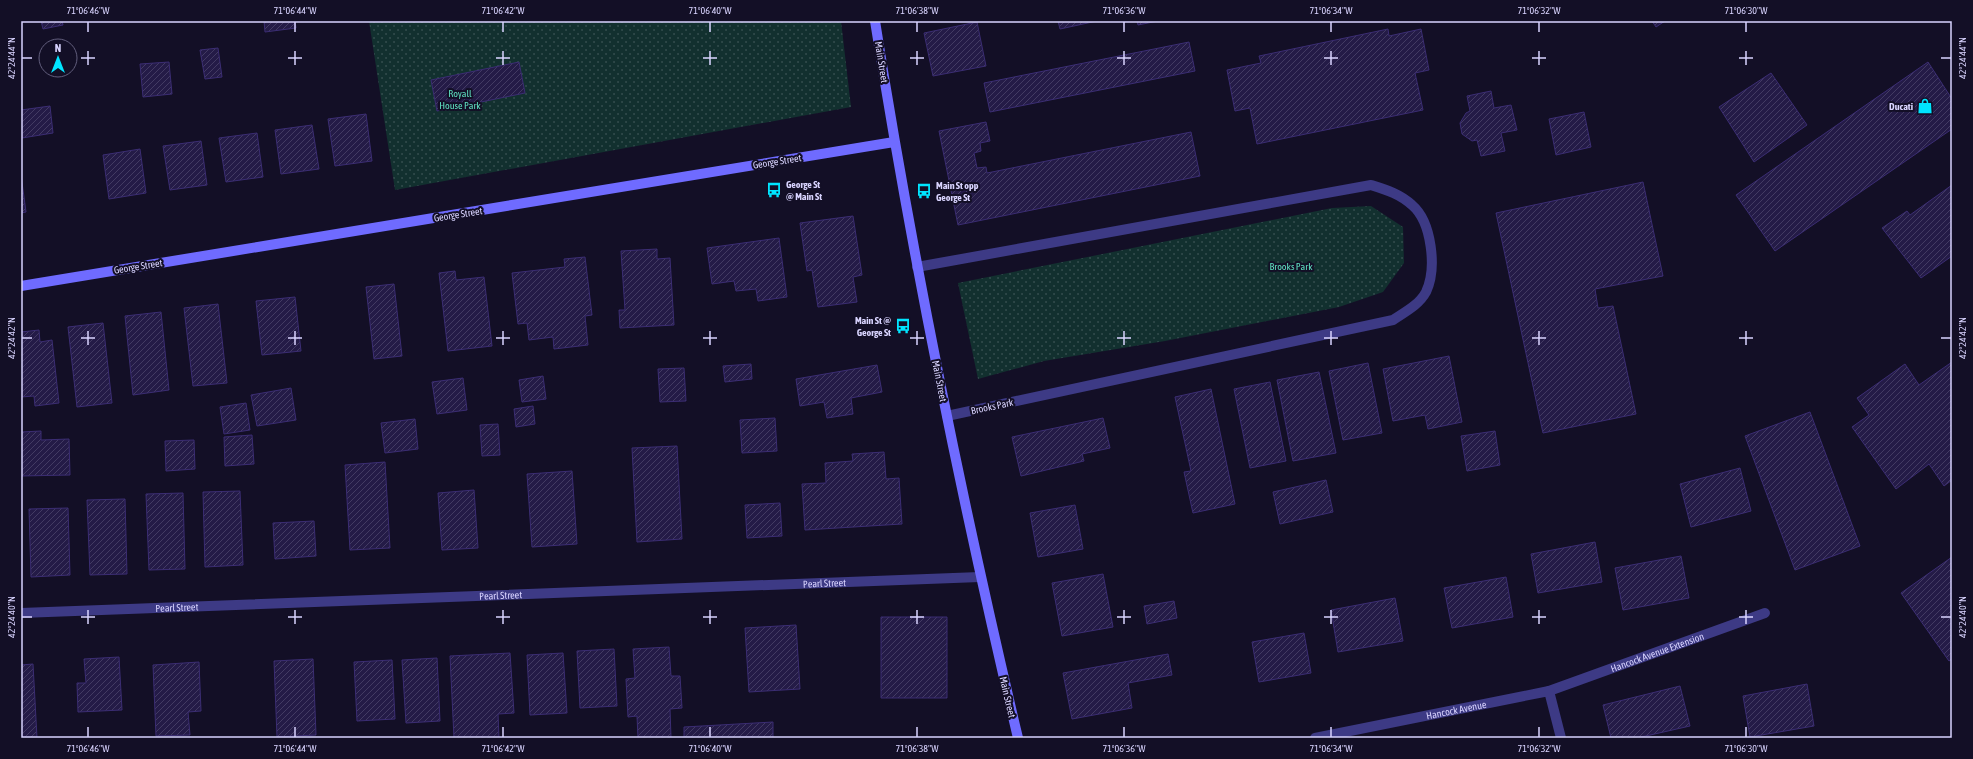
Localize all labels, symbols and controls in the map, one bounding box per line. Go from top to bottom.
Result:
text: 71°06'46"W [66,5,110,16]
text: 71°06'44"W [273,5,317,16]
text: 71°06'42"W [481,5,525,16]
text: 71°06'40"W [688,5,732,16]
text: 71°06'38"W [895,5,939,16]
text: 71°06'36"W [1102,5,1146,16]
text: 71°06'34"W [1309,5,1353,16]
text: 71°06'32"W [1517,5,1561,16]
text: 71°06'30"W [1724,5,1768,16]
text: 42°24'44"N [6,37,17,79]
text: 42°24'44"N [1957,37,1968,79]
north arrow [38,38,78,78]
street label: Main Street [873,41,890,84]
text: N [55,42,61,54]
park label: Royall House Park [439,88,481,111]
shop icon: Ducati [1916,97,1934,115]
place label: Ducati [1889,101,1913,112]
street label: George Street [752,152,802,171]
place label: George St @ Main St [786,179,822,202]
place label: Main St opp George St [936,180,979,203]
bus stop icon: George St @ Main St [765,181,783,199]
bus stop icon: Main St opp George St [915,182,933,200]
street label: George Street [433,205,483,224]
street label: George Street [113,257,163,276]
park label: Brooks Park [1269,261,1313,272]
place label: Main St @ George St [855,315,891,338]
text: 42°24'42"N [6,317,17,359]
bus stop icon: Main St @ George St [894,317,912,335]
text: 42°24'42"N [1957,317,1968,359]
street label: Main Street [930,360,949,403]
street label: Brooks Park [970,397,1015,416]
street label: Pearl Street [803,577,846,590]
street label: Pearl Street [479,589,522,602]
text: 42°24'40"N [6,596,17,638]
text: 42°24'40"N [1957,596,1968,638]
street label: Pearl Street [155,601,199,614]
street label: Hancock Avenue Extension [1609,631,1706,674]
street label: Main Street [997,676,1018,719]
street label: Hancock Avenue [1425,699,1488,722]
text: 71°06'46"W [66,743,110,754]
text: 71°06'44"W [273,743,317,754]
text: 71°06'42"W [481,743,525,754]
text: 71°06'40"W [688,743,732,754]
text: 71°06'38"W [895,743,939,754]
text: 71°06'36"W [1102,743,1146,754]
text: 71°06'34"W [1309,743,1353,754]
text: 71°06'32"W [1517,743,1561,754]
text: 71°06'30"W [1724,743,1768,754]

